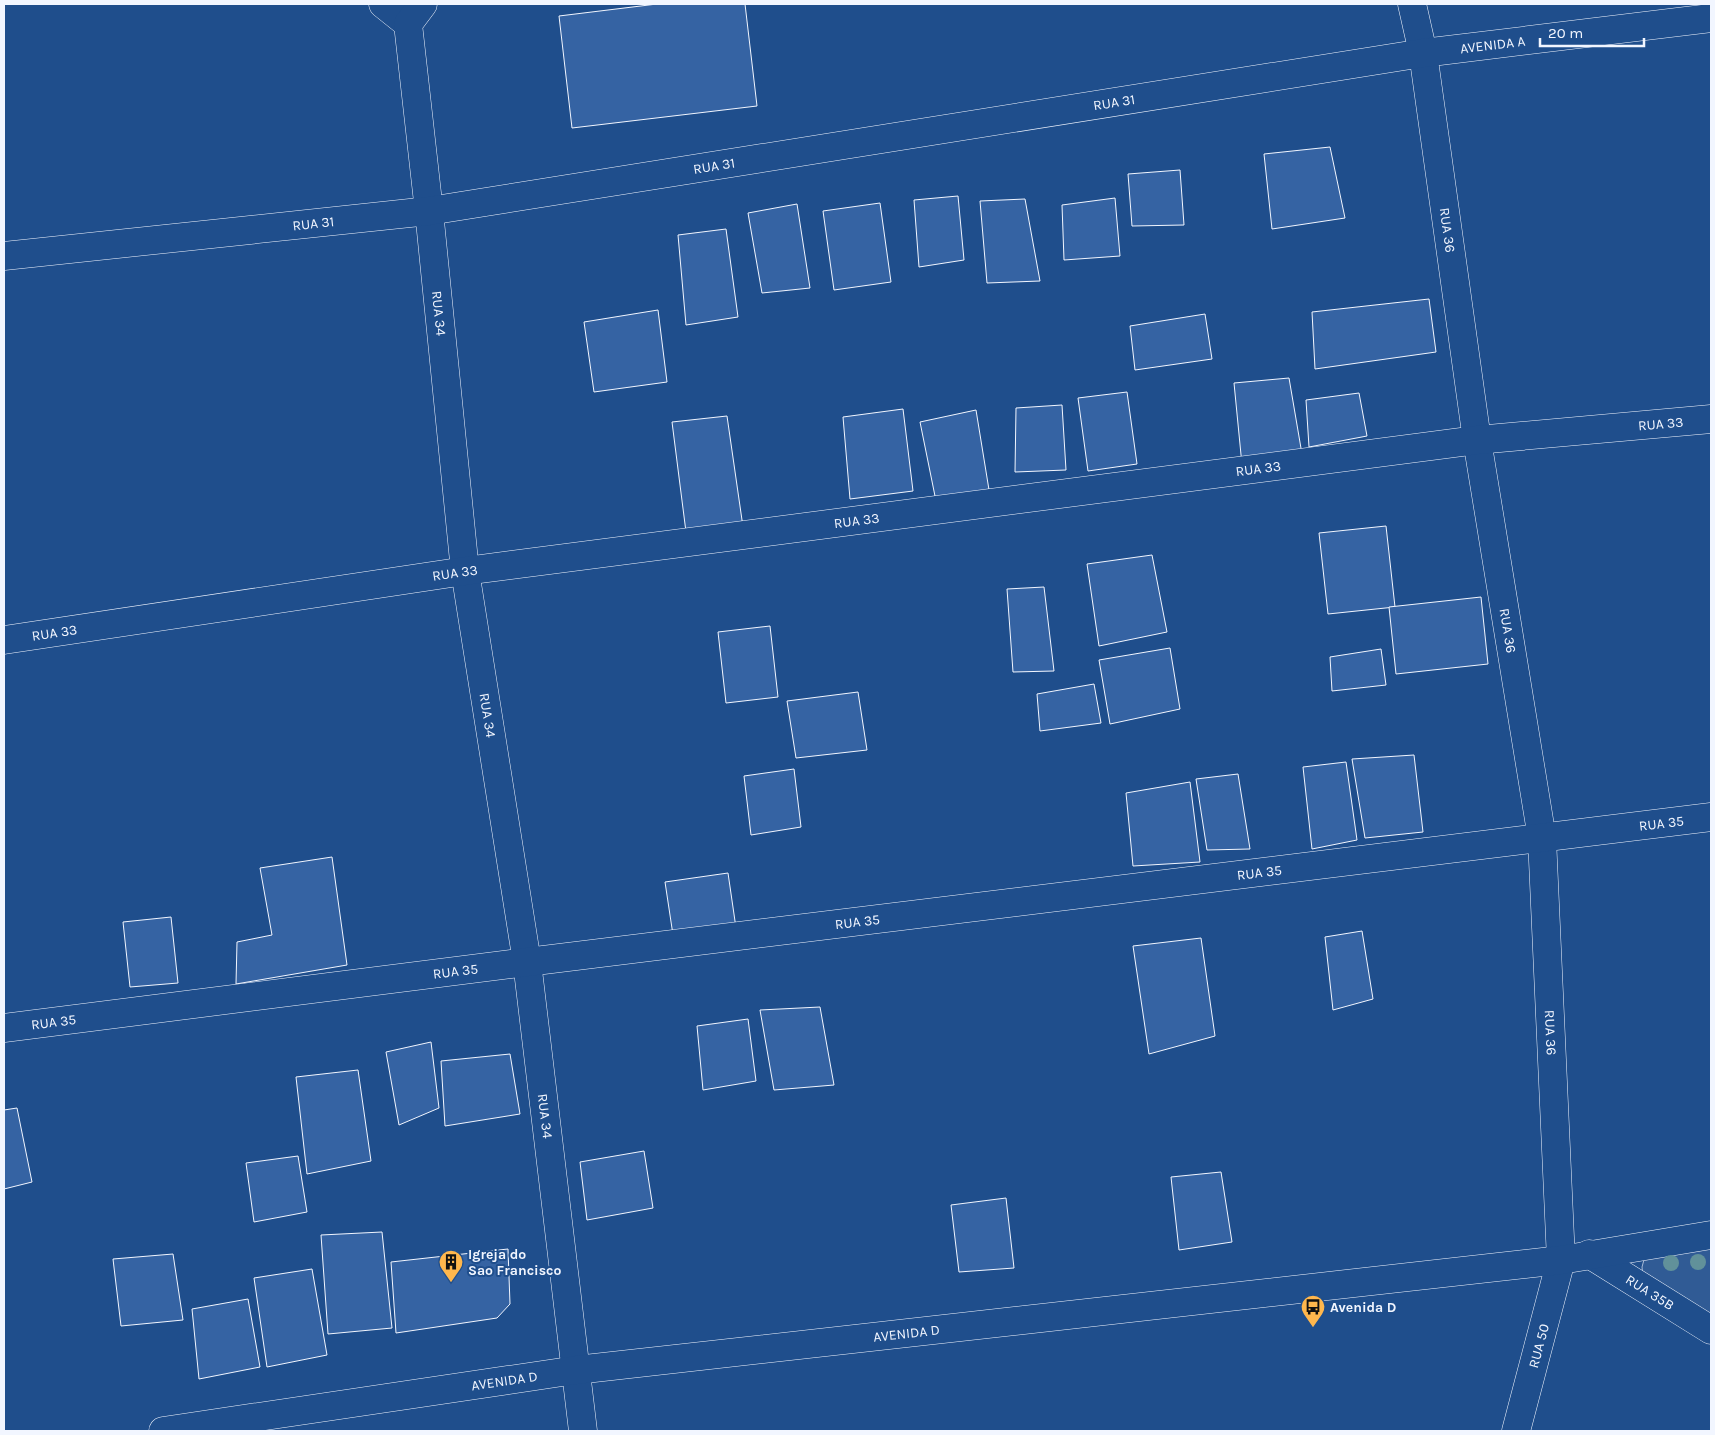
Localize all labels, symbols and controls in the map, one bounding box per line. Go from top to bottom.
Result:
scale bar [1540,15,1644,47]
text: 20 m [1548,24,1583,42]
street label: AVENIDA A [1459,32,1526,57]
street label: RUA 31 [1092,90,1136,114]
street label: RUA 31 [692,154,736,177]
street label: RUA 36 [1436,206,1459,254]
street label: RUA 31 [291,213,335,234]
street label: RUA 34 [429,290,450,337]
street label: RUA 33 [1637,413,1684,434]
street label: RUA 33 [1235,457,1282,480]
street label: RUA 33 [833,509,880,532]
street label: RUA 33 [431,561,479,584]
street label: RUA 36 [1496,607,1520,654]
street label: RUA 33 [31,621,78,644]
street label: RUA 34 [476,692,500,739]
street label: RUA 35 [1638,812,1685,834]
street label: RUA 35 [1236,861,1283,883]
street label: RUA 35 [834,910,881,933]
street label: RUA 35 [432,960,479,982]
street label: RUA 36 [1541,1009,1560,1056]
street label: RUA 35 [30,1010,77,1033]
street label: RUA 34 [534,1093,557,1140]
place label: Igreja do Sao Francisco [468,1246,561,1279]
building icon: Igreja do Sao Francisco [438,1249,464,1283]
street label: RUA 35B [1623,1271,1678,1314]
bus stop icon: Avenida D [1300,1294,1326,1328]
place label: Avenida D [1330,1299,1396,1316]
street label: AVENIDA D [872,1321,941,1345]
street label: RUA 50 [1525,1322,1553,1370]
street label: AVENIDA D [470,1367,539,1394]

